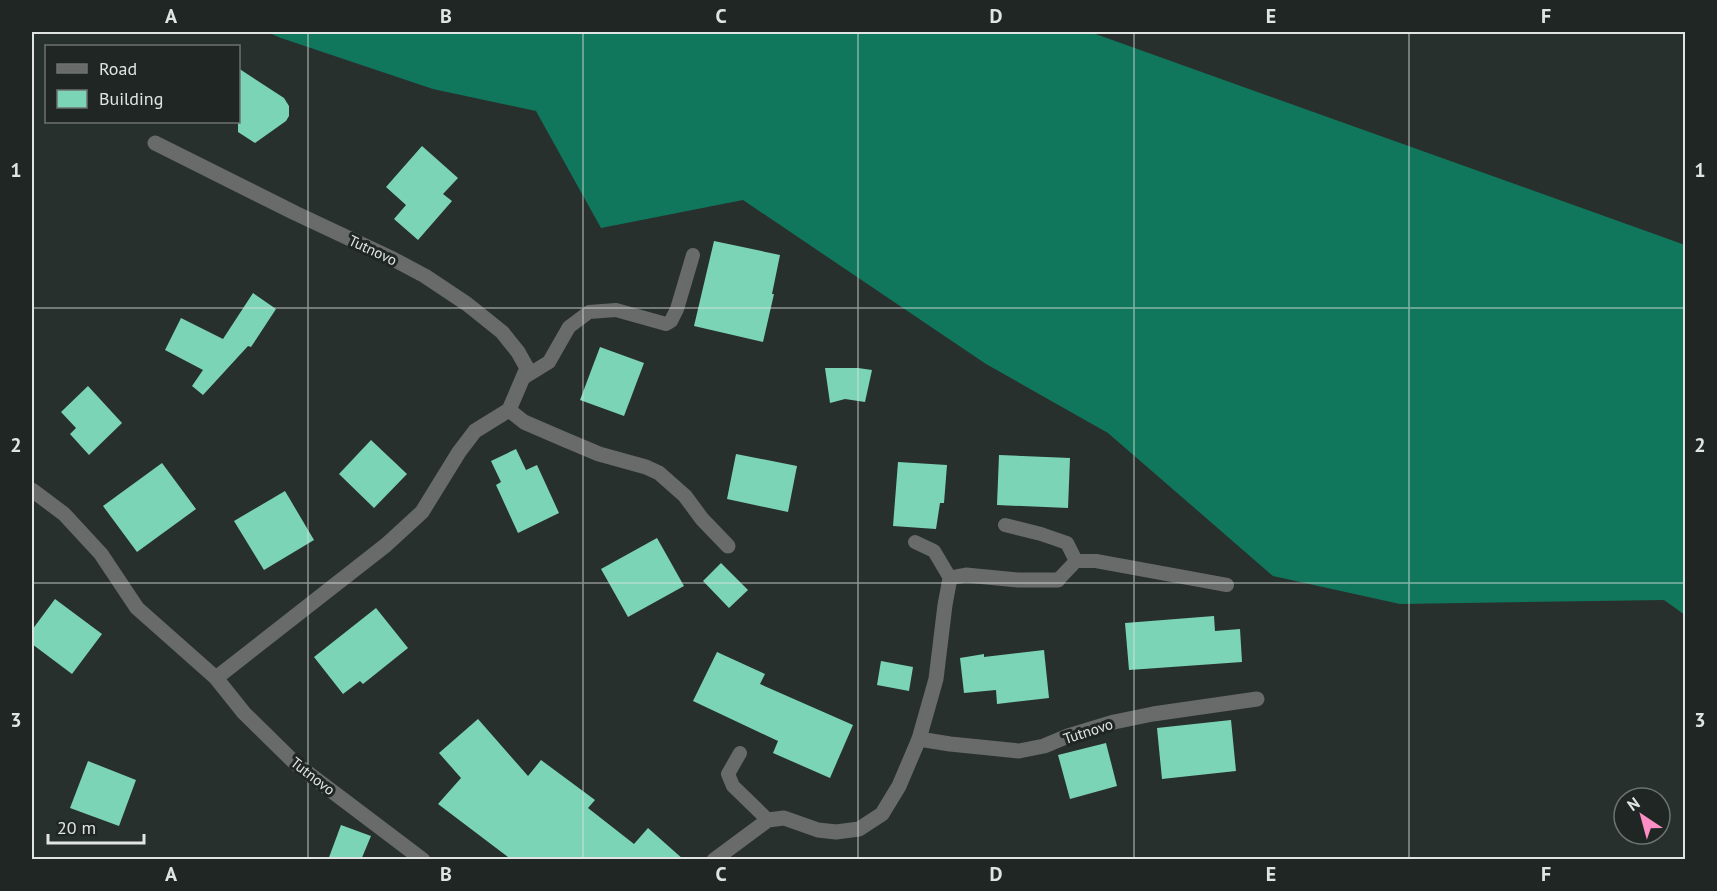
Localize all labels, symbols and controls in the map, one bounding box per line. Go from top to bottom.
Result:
text: A [165,3,178,29]
text: B [440,3,452,29]
text: C [715,3,727,29]
text: D [990,3,1003,29]
text: E [1266,3,1276,29]
text: F [1541,3,1551,29]
legend [45,45,240,123]
text: Road [99,57,137,80]
text: Building [99,87,163,110]
text: 1 [10,157,22,183]
text: 1 [1694,157,1706,183]
street label: Tutnovo [346,231,400,269]
text: 2 [10,432,22,458]
text: 2 [1694,432,1706,458]
text: 3 [10,707,22,733]
text: 3 [1694,707,1706,733]
street label: Tutnovo [1061,714,1115,748]
street label: Tutnovo [287,753,339,799]
north arrow [1612,786,1672,846]
text: N [1623,793,1643,815]
scale bar [48,807,144,845]
text: 20 m [57,816,96,839]
text: A [165,861,178,887]
text: B [440,861,452,887]
text: C [715,861,727,887]
text: D [990,861,1003,887]
text: E [1266,861,1276,887]
text: F [1541,861,1551,887]

